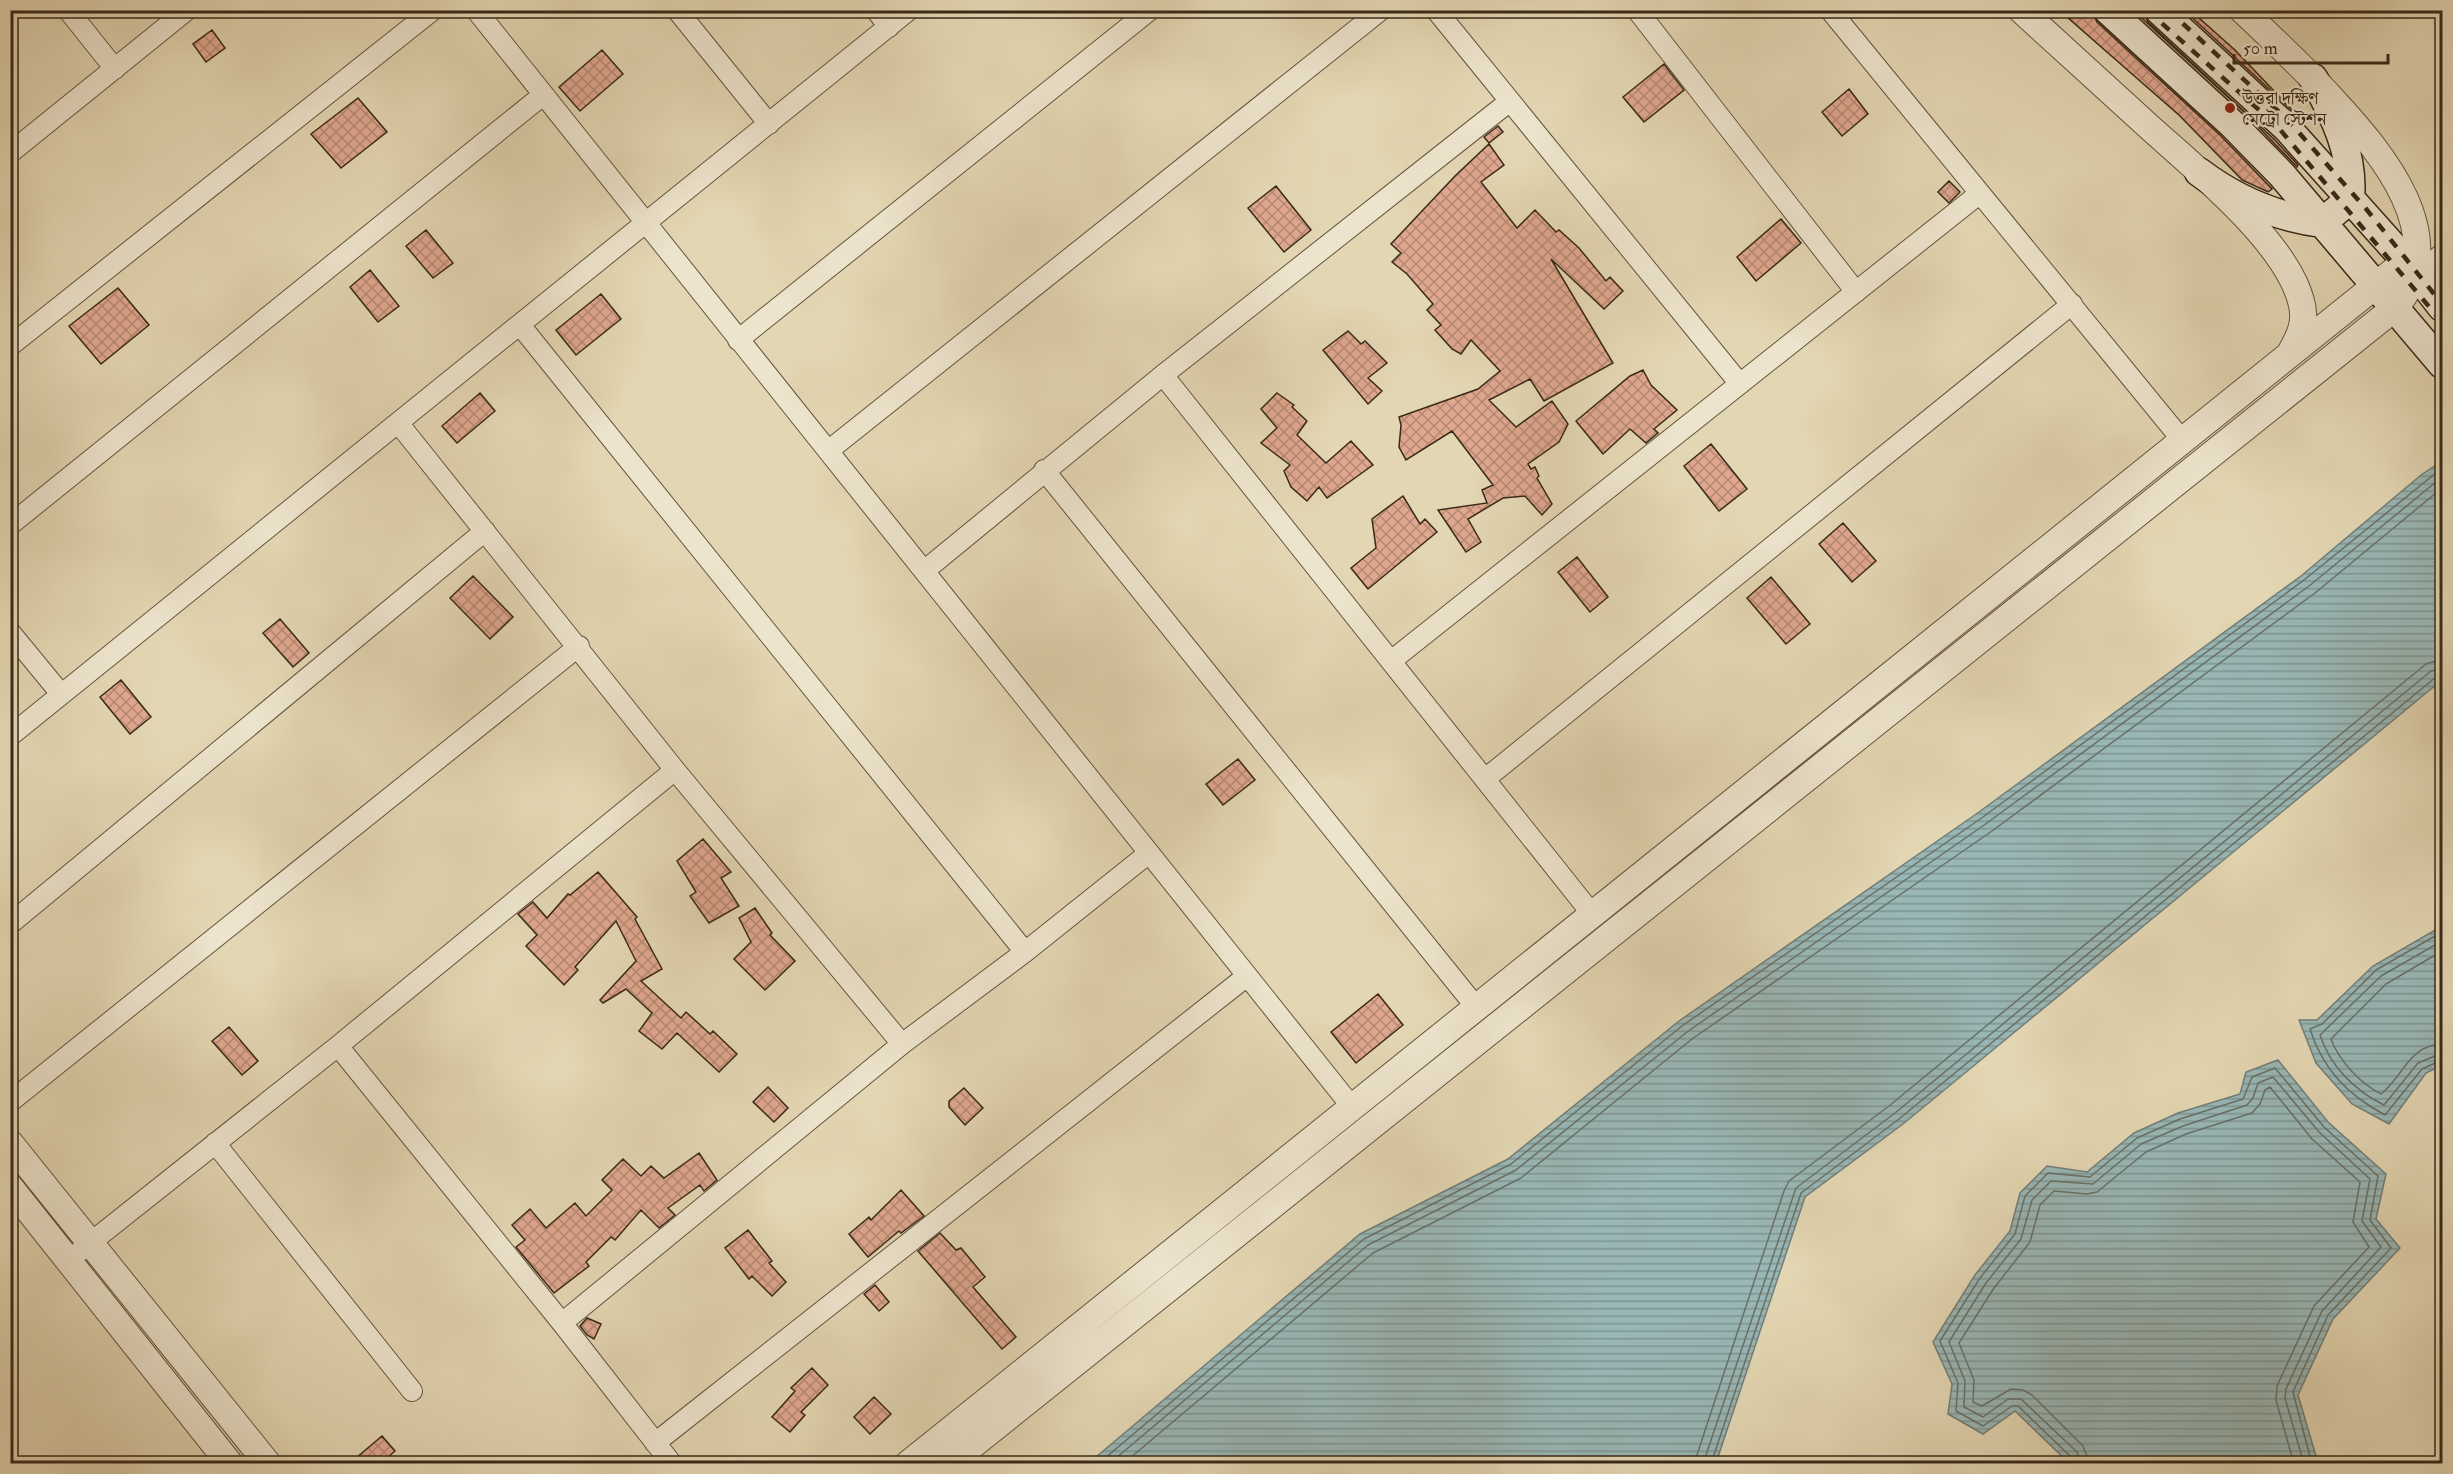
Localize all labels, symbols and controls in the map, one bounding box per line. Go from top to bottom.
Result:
scale bar [2234,27,2388,65]
text: 50 m [2243,37,2278,60]
place label: উত্তরা দক্ষিণ মেট্রো স্টেশন [2241,87,2327,131]
marker: উত্তরা দক্ষিণ মেট্রো স্টেশন [2223,101,2237,115]

